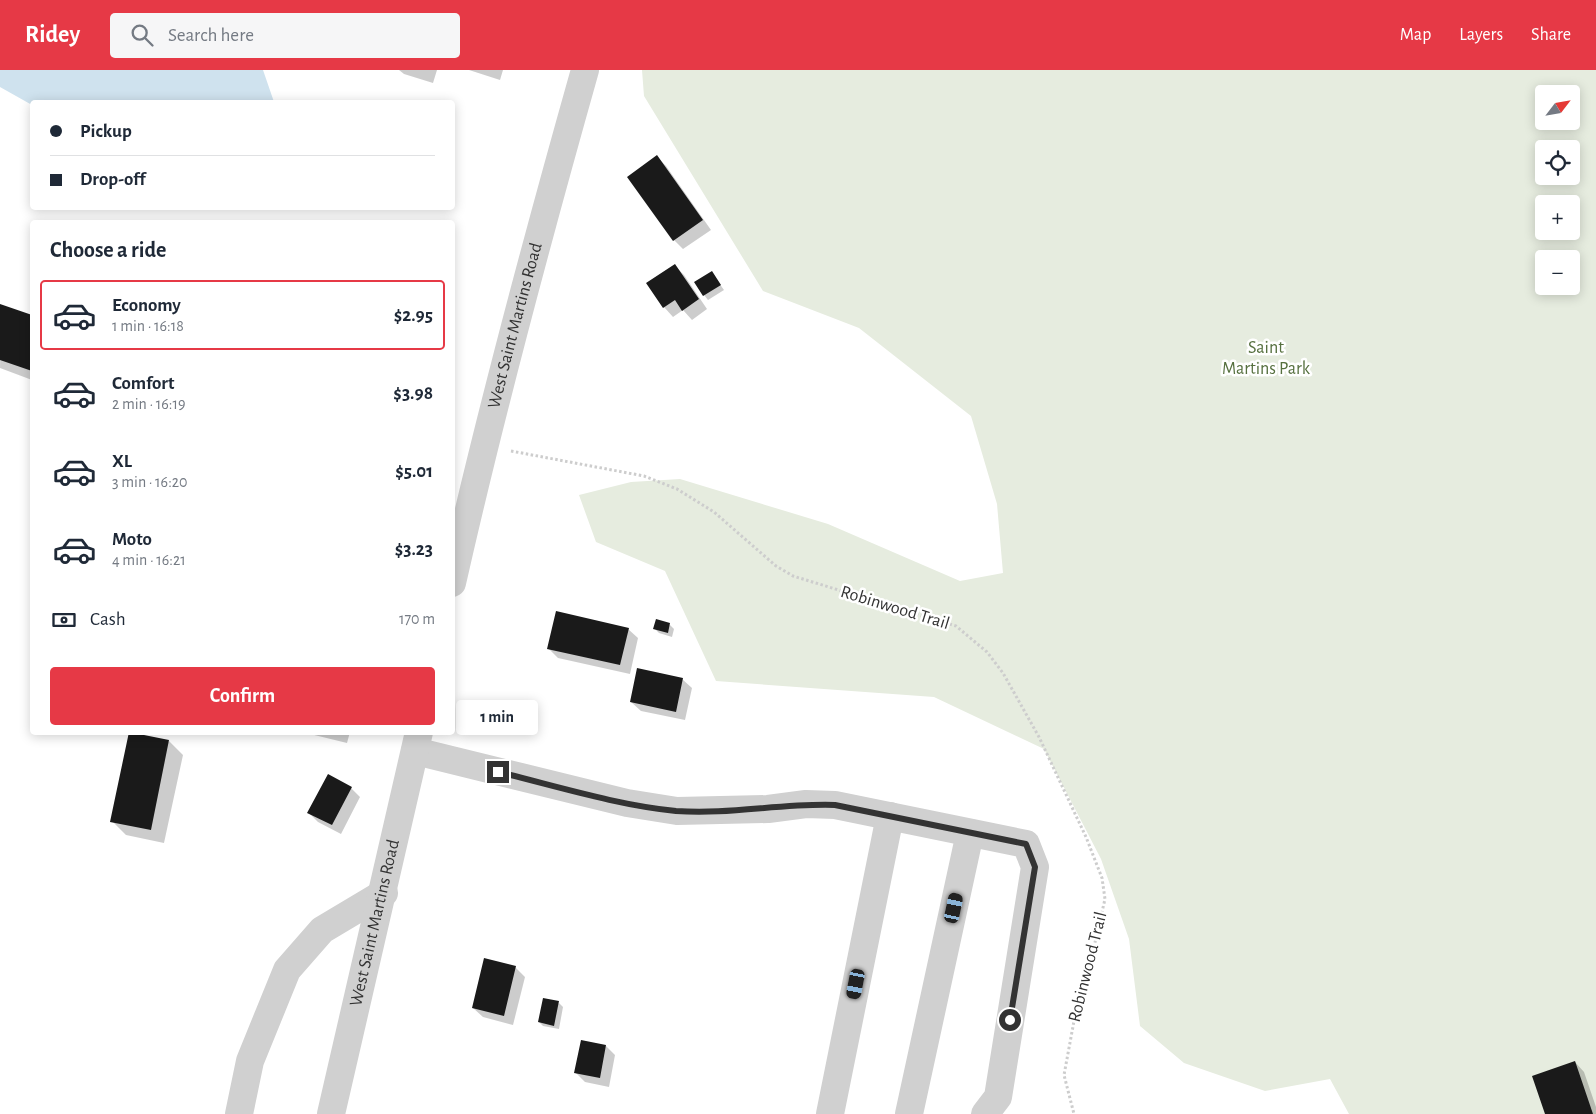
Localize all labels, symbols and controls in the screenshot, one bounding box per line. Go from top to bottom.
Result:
search box [110,13,460,58]
icon: search [128,21,156,49]
text: Ridey [25,23,80,47]
text: Search here [168,26,254,45]
text: Map [1400,26,1431,44]
text: Layers [1459,26,1503,44]
text: Share [1531,26,1571,44]
north arrow [1535,85,1580,130]
map controls [1535,85,1580,295]
text: Pickup [80,122,132,141]
button: locate [1535,140,1580,185]
text: Drop-off [80,170,145,189]
button: + [1535,195,1580,240]
text: Choose a ride [50,239,166,261]
street label: West Saint Martins Road [485,241,546,410]
button: − [1535,250,1580,295]
icon: car [52,293,97,338]
text: Economy [112,296,181,315]
text: $2.95 [394,306,433,325]
text: 1 min · 16:18 [112,318,184,334]
park label: Saint Martins Park [1222,339,1311,378]
icon: car [52,371,97,416]
text: Comfort [112,374,174,393]
text: $3.98 [393,384,433,403]
text: 2 min · 16:19 [112,396,186,412]
icon: car [52,449,97,494]
text: XL [112,452,132,471]
text: $5.01 [395,462,433,481]
text: 3 min · 16:20 [112,474,188,490]
icon: car [52,527,97,572]
text: Moto [112,530,152,549]
text: $3.23 [395,540,433,559]
text: 4 min · 16:21 [112,552,186,568]
street label: Robinwood Trail [838,583,952,633]
icon: cash [50,606,78,634]
text: Cash [90,610,126,629]
text: 170 m [399,611,435,627]
button: Confirm [50,667,435,725]
callout: 1 min [457,700,539,734]
text: 1 min [480,709,514,725]
route end [487,761,509,783]
street label: West Saint Martins Road [347,838,403,1008]
car [943,892,964,924]
street label: Robinwood Trail [1066,910,1110,1024]
car [845,968,866,1000]
route start [999,1009,1021,1031]

